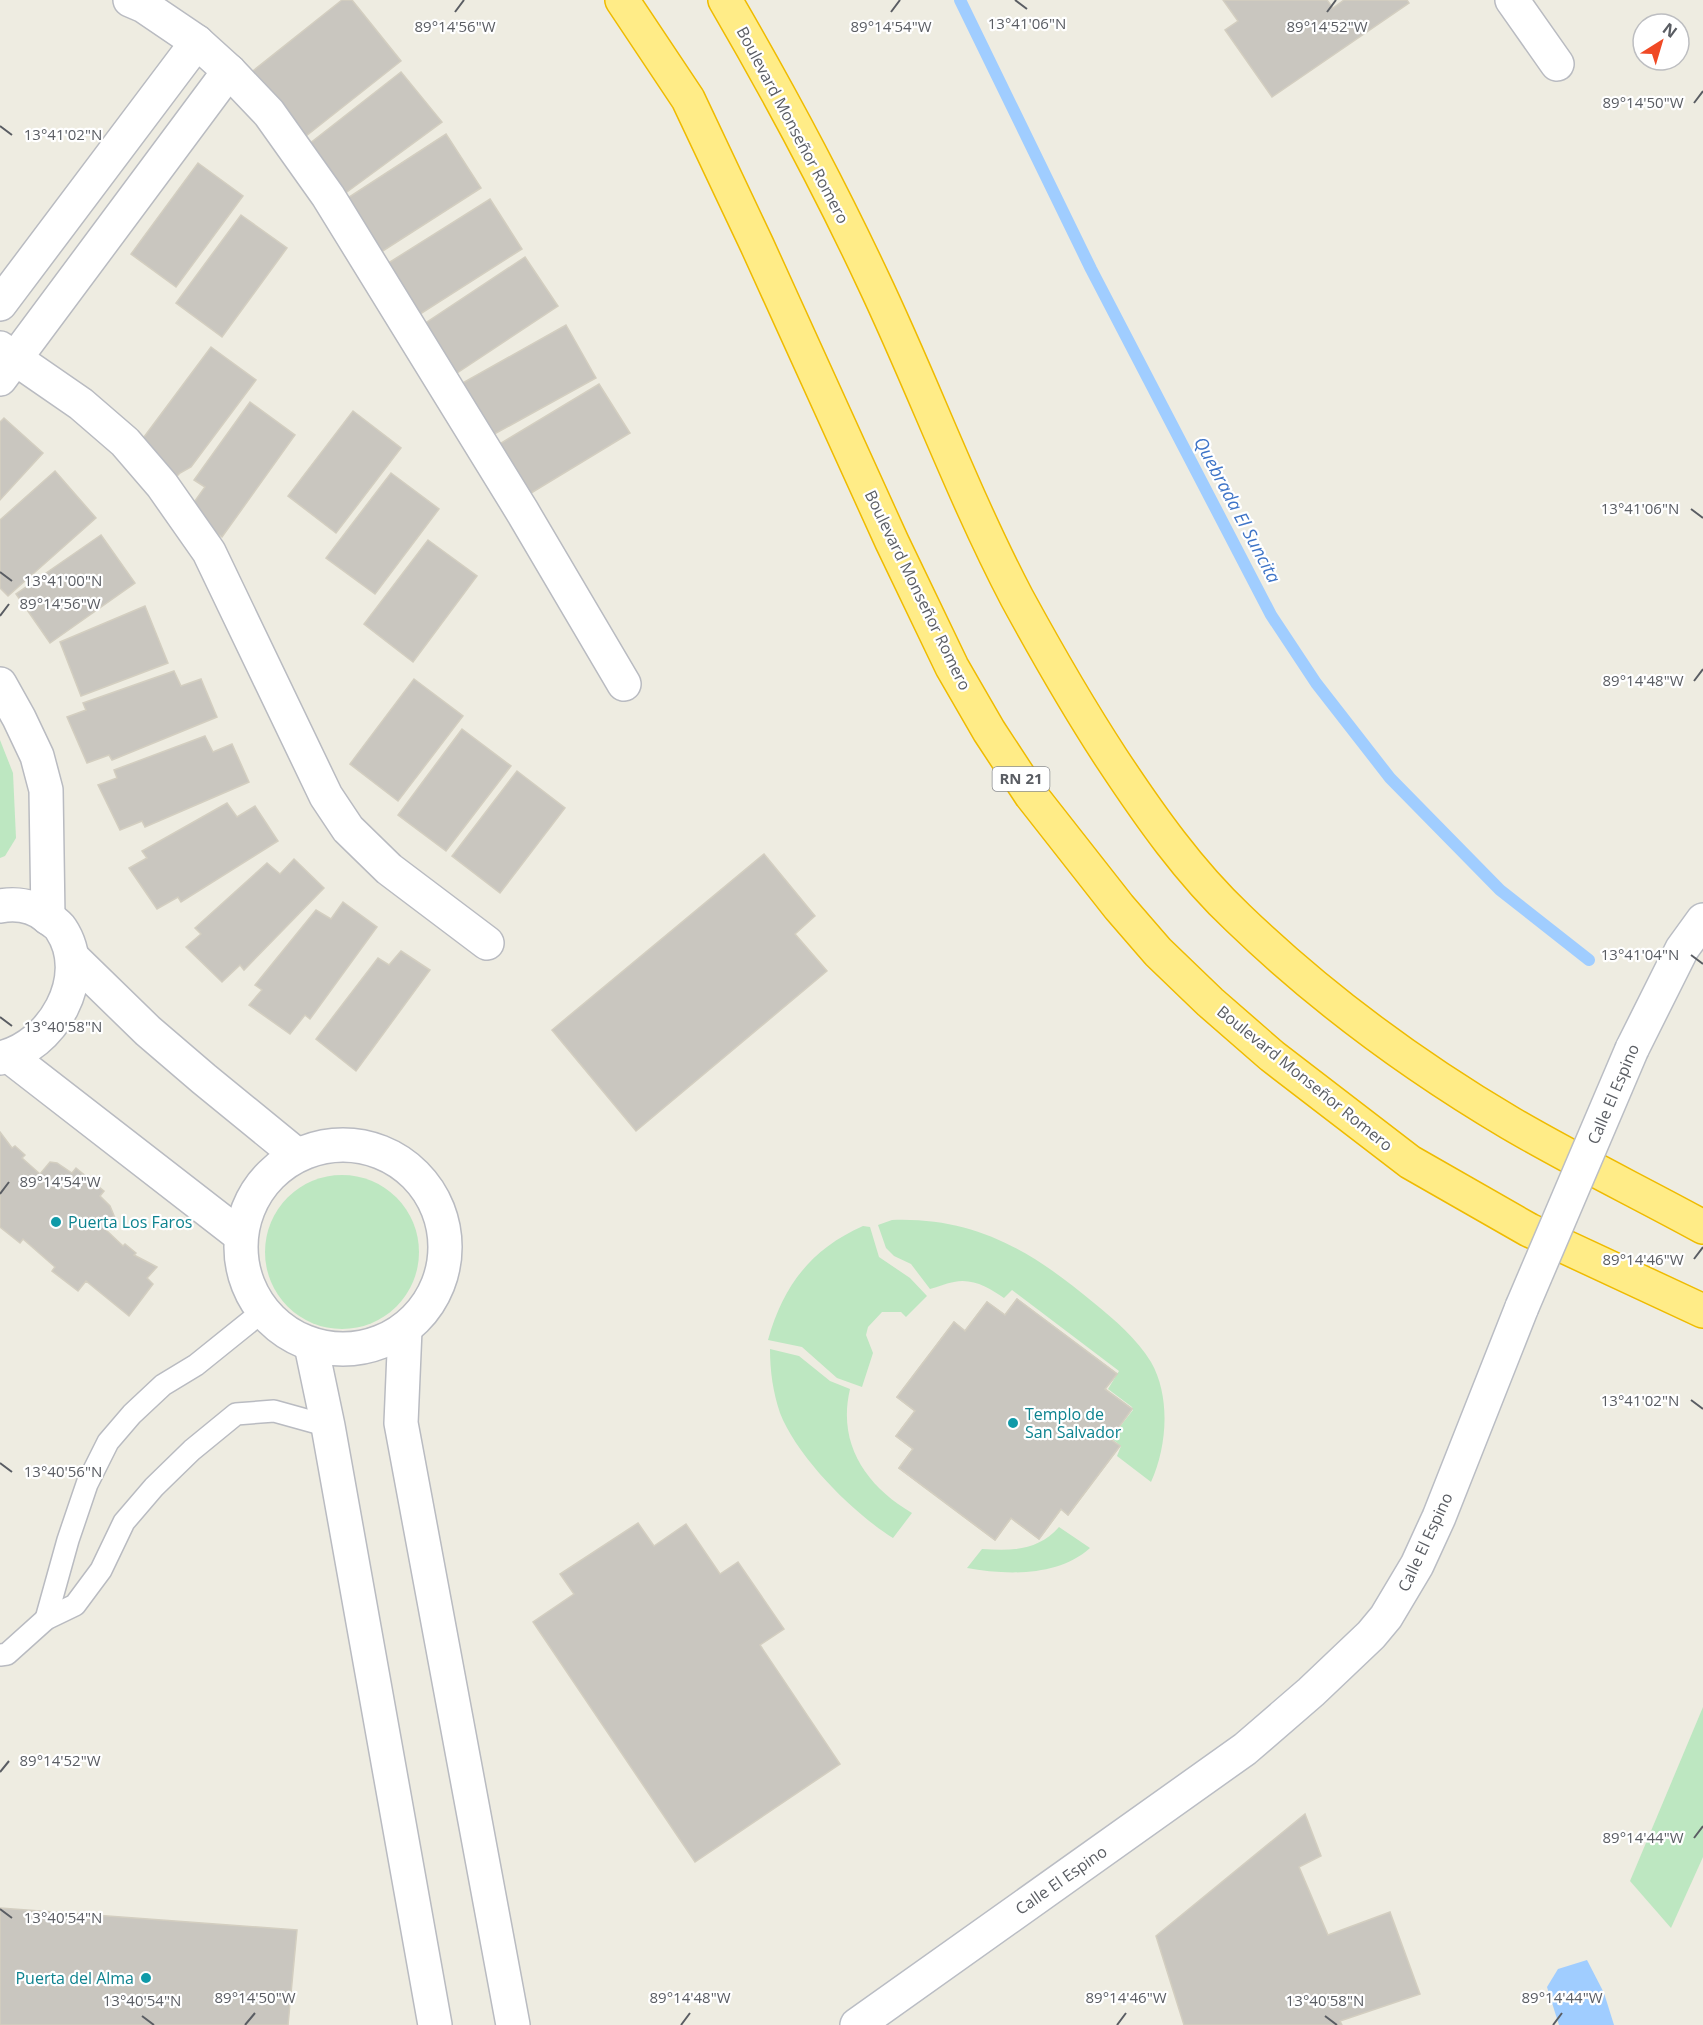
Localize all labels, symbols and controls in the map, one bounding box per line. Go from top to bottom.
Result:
north arrow [1631,12,1691,72]
text: 13°41'06"N [988,13,1066,33]
text: 89°14'56"W [415,16,496,36]
text: 89°14'54"W [851,16,932,36]
text: 89°14'52"W [1287,16,1368,36]
text: N [1658,17,1682,43]
street label: Boulevard Monseñor Romero [732,23,854,227]
text: 89°14'50"W [1603,92,1684,112]
text: 13°41'02"N [24,124,102,144]
water label: Quebrada El Suncita [1189,432,1287,587]
street label: Boulevard Monseñor Romero [860,486,976,694]
text: 13°41'06"N [1601,498,1679,518]
text: 13°41'00"N [24,570,102,590]
text: 89°14'56"W [20,593,101,613]
text: 89°14'48"W [1603,670,1684,690]
road number: RN 21 [992,767,1050,791]
text: 13°41'04"N [1601,944,1679,964]
street label: Boulevard Monseñor Romero [1213,1000,1397,1156]
text: 13°40'58"N [24,1016,102,1036]
street label: Calle El Espino [1582,1040,1644,1148]
text: 89°14'54"W [20,1171,101,1191]
place label: Puerta Los Faros [68,1211,192,1233]
marker: Puerta Los Faros [49,1215,63,1229]
text: 89°14'46"W [1603,1249,1684,1269]
text: 13°41'02"N [1601,1390,1679,1410]
place label: Templo de San Salvador [1025,1403,1122,1443]
marker: Templo de San Salvador [1006,1416,1020,1430]
text: 13°40'56"N [24,1461,102,1481]
street label: Calle El Espino [1392,1489,1458,1595]
text: 89°14'52"W [20,1750,101,1770]
text: 89°14'44"W [1603,1827,1684,1847]
street label: Calle El Espino [1011,1840,1111,1920]
text: 13°40'54"N [24,1907,102,1927]
place label: Puerta del Alma [15,1967,134,1989]
marker: Puerta del Alma [139,1971,153,1985]
text: 89°14'50"W [215,1987,296,2007]
text: 89°14'48"W [650,1987,731,2007]
text: 89°14'46"W [1086,1987,1167,2007]
text: 89°14'44"W [1522,1987,1603,2007]
text: 13°40'54"N [103,1990,181,2010]
text: 13°40'58"N [1286,1990,1364,2010]

